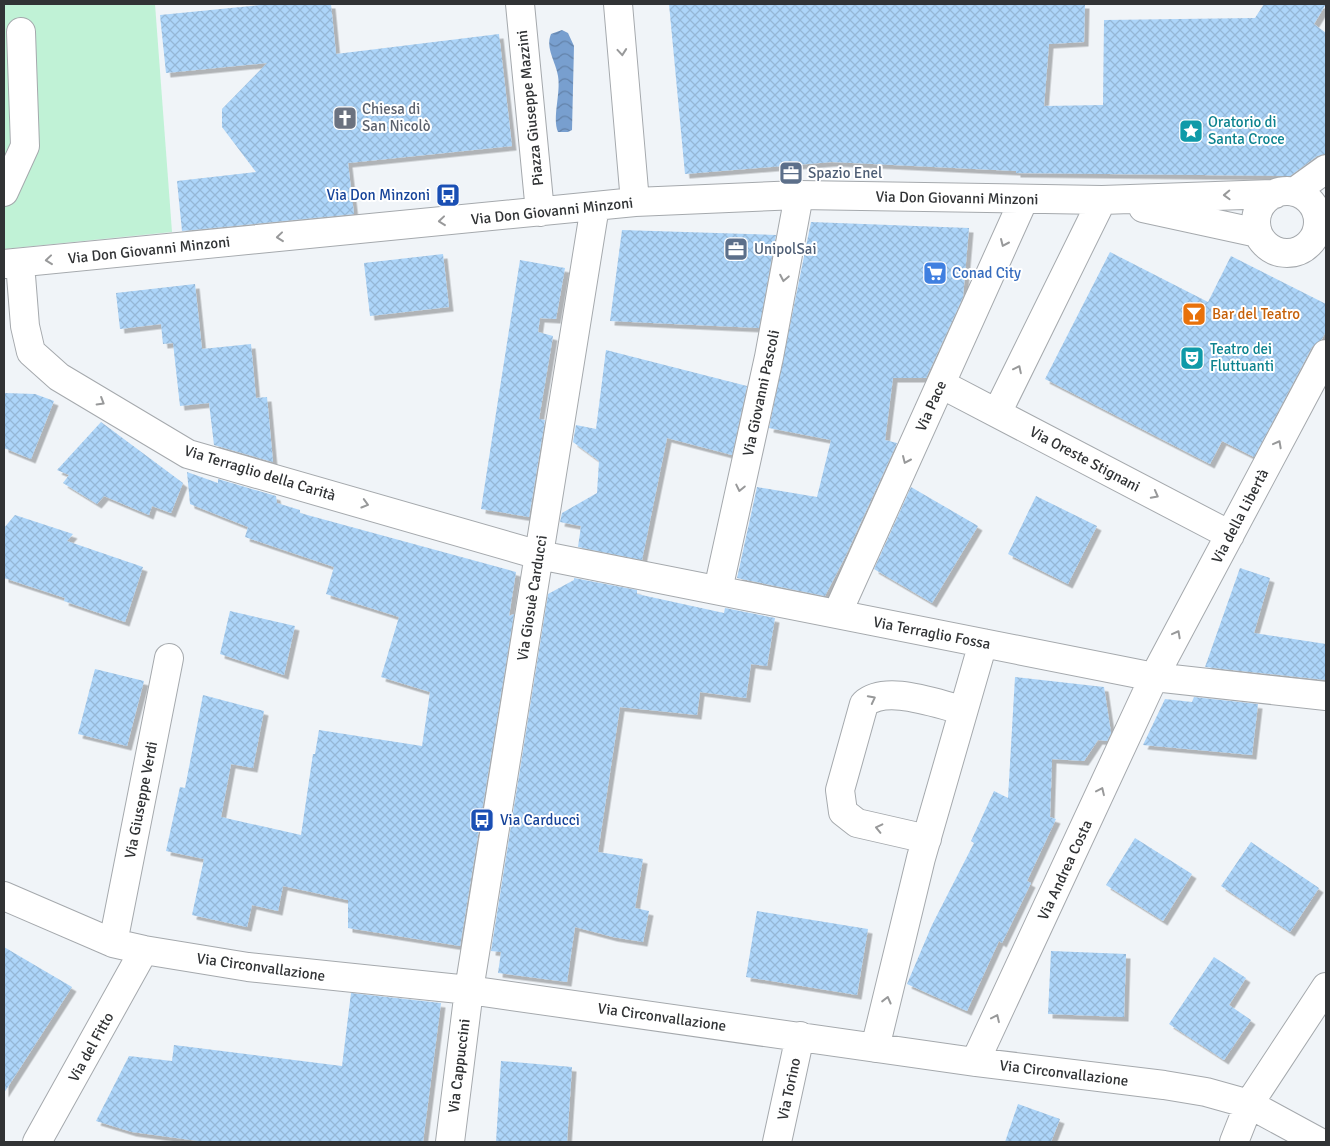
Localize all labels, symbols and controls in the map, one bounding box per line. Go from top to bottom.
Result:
street label: Piazza Giuseppe Mazzini [513,29,547,187]
one-way arrow [616,49,627,57]
place label: Chiesa di San Nicolò [362,100,431,135]
church icon: Chiesa di San Nicolò [332,105,358,131]
place label: Oratorio di Santa Croce [1208,113,1285,148]
place icon: Oratorio di Santa Croce [1178,118,1204,144]
office icon: Spazio Enel [778,160,804,186]
place label: Spazio Enel [808,164,882,182]
bus stop icon: Via Don Minzoni [435,182,461,208]
place label: Via Don Minzoni [327,186,430,204]
street label: Via Don Giovanni Minzoni [875,188,1039,208]
one-way arrow [1222,190,1230,201]
street label: Via Don Giovanni Minzoni [470,194,634,228]
one-way arrow [438,216,446,227]
one-way arrow [276,231,284,242]
street label: Via Don Giovanni Minzoni [67,233,231,267]
office icon: UnipolSai [723,236,749,262]
one-way arrow [999,238,1010,247]
place label: UnipolSai [754,240,816,258]
one-way arrow [45,254,53,265]
supermarket icon: Conad City [922,260,948,286]
place label: Conad City [952,264,1021,282]
one-way arrow [779,273,789,282]
bar icon: Bar del Teatro [1181,301,1207,327]
place label: Bar del Teatro [1212,305,1300,323]
street label: Via Giovanni Pascoli [739,328,783,458]
place label: Teatro dei Fluttuanti [1210,340,1274,375]
theatre icon: Teatro dei Fluttuanti [1179,345,1205,371]
one-way arrow [1012,365,1023,374]
street label: Via Pace [912,378,950,434]
one-way arrow [96,395,105,405]
street label: Via Oreste Stignani [1027,422,1143,496]
street label: Via Terraglio della Carità [182,441,338,505]
one-way arrow [1272,441,1282,450]
one-way arrow [902,455,913,464]
street label: Via della Libertà [1208,466,1272,566]
one-way arrow [736,484,746,493]
one-way arrow [1149,489,1158,499]
one-way arrow [360,499,368,509]
street label: Via Giosuè Carducci [513,534,551,662]
street label: Via Terraglio Fossa [872,613,992,653]
one-way arrow [1171,630,1181,639]
one-way arrow [867,696,876,706]
street label: Via Giuseppe Verdi [121,740,161,860]
one-way arrow [1095,788,1105,797]
bus stop icon: Via Carducci [469,807,495,833]
place label: Via Carducci [500,811,580,829]
street label: Via Andrea Costa [1034,817,1096,923]
one-way arrow [875,823,884,834]
street label: Via Circonvallazione [196,949,326,985]
one-way arrow [881,997,891,1005]
street label: Via Circonvallazione [597,999,727,1035]
street label: Via del Fitto [65,1009,118,1085]
one-way arrow [990,1014,1000,1023]
street label: Via Cappuccini [444,1018,474,1114]
street label: Via Torino [774,1056,804,1122]
street label: Via Circonvallazione [999,1056,1129,1090]

